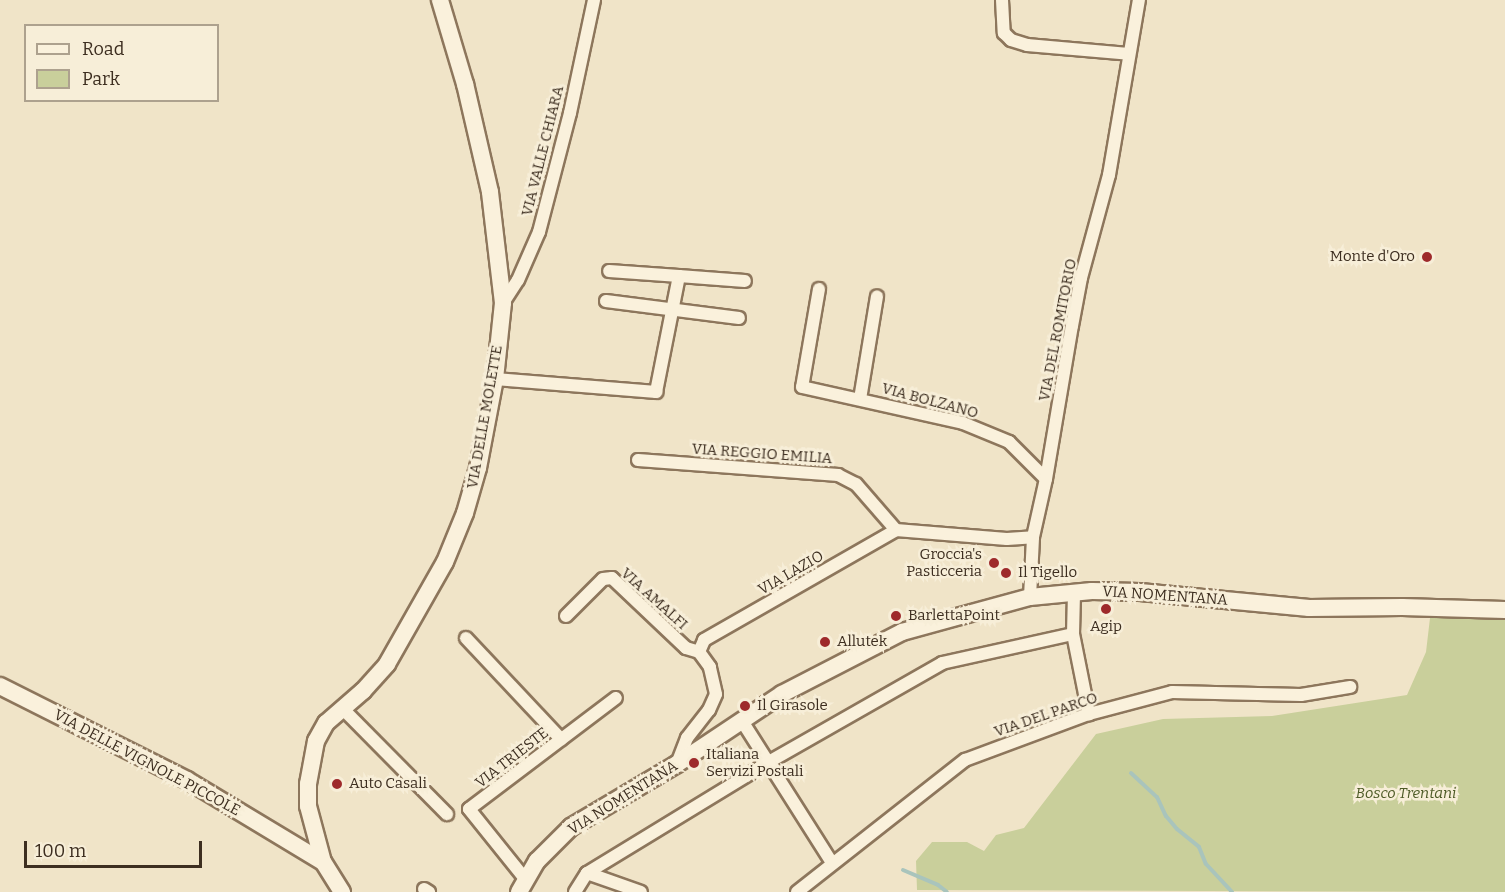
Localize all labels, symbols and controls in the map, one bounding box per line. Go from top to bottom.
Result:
legend [24,24,219,102]
text: Road [82,38,124,60]
text: Park [82,68,120,90]
street label: VIA VALLE CHIARA [518,84,568,218]
place label: Monte d'Oro [1330,248,1415,266]
marker: Monte d'Oro [1420,250,1434,264]
street label: VIA DEL ROMITORIO [1035,257,1081,403]
street label: VIA DELLE MOLETTE [464,344,506,490]
street label: VIA BOLZANO [880,379,980,423]
street label: VIA REGGIO EMILIA [691,440,833,468]
place label: Groccia's Pasticceria [906,545,982,580]
street label: VIA LAZIO [755,547,827,599]
marker: Groccia's Pasticceria [987,556,1001,570]
street label: VIA AMALFI [617,564,691,634]
place label: Il Tigello [1018,564,1077,582]
marker: Il Tigello [999,566,1013,580]
street label: VIA NOMENTANA [1102,583,1228,609]
marker: Agip [1099,602,1113,616]
place label: BarlettaPoint [908,607,1000,625]
marker: BarlettaPoint [889,609,903,623]
place label: Agip [1090,618,1122,636]
place label: Allutek [837,633,887,651]
marker: Allutek [818,635,832,649]
street label: VIA DEL PARCO [992,689,1100,741]
place label: Il Girasole [757,697,828,715]
marker: Il Girasole [738,699,752,713]
street label: VIA DELLE VIGNOLE PICCOLE [51,706,243,820]
street label: VIA TRIESTE [472,724,552,792]
place label: Italiana Servizi Postali [706,745,803,780]
marker: Italiana Servizi Postali [687,756,701,770]
street label: VIA NOMENTANA [565,757,681,839]
place label: Auto Casali [349,775,427,793]
marker: Auto Casali [330,777,344,791]
park label: Bosco Trentani [1356,785,1456,803]
scale bar [27,829,206,867]
text: 100 m [35,840,86,862]

